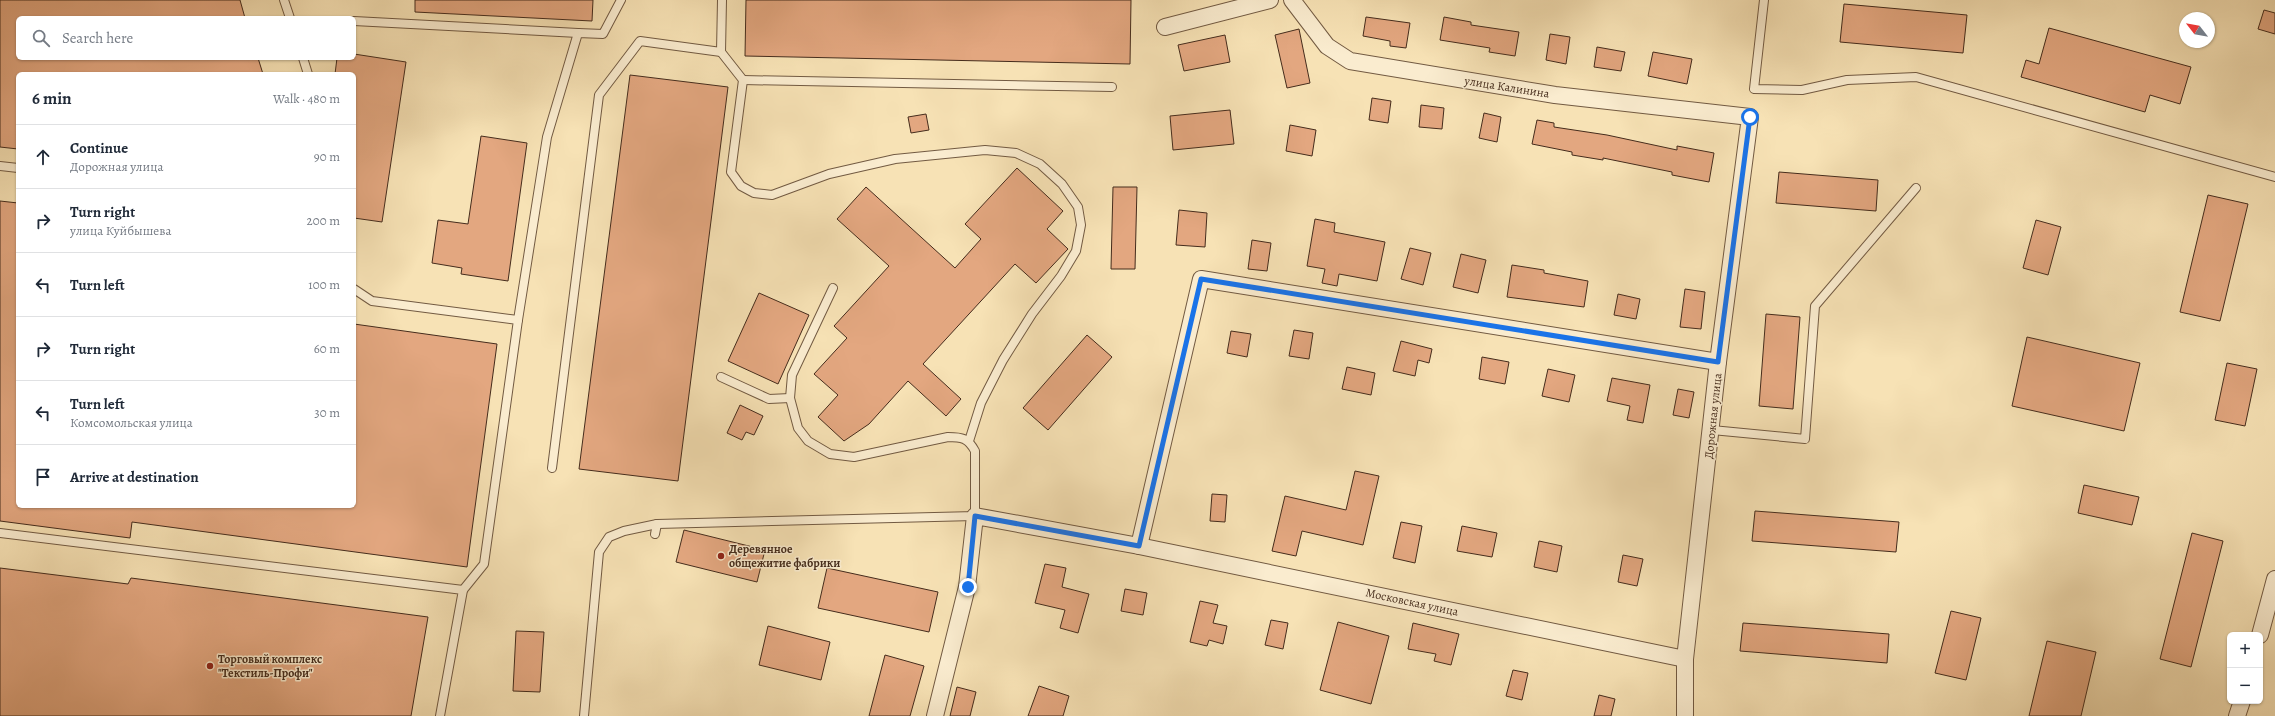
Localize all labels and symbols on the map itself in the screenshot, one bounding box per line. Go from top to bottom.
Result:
north arrow [2179,12,2215,48]
street label: улица Калинина [1462,72,1551,102]
route start [1741,108,1759,126]
street label: Дорожная улица [1701,372,1726,460]
place label: Деревянное общежитие фабрики [729,541,840,571]
marker: Деревянное общежитие фабрики [716,551,726,561]
route end [959,578,977,596]
street label: Московская улица [1364,584,1460,620]
place label: Торговый комплекс "Текстиль-Профи" [218,651,322,681]
marker: Торговый комплекс "Текстиль-Профи" [205,661,215,671]

